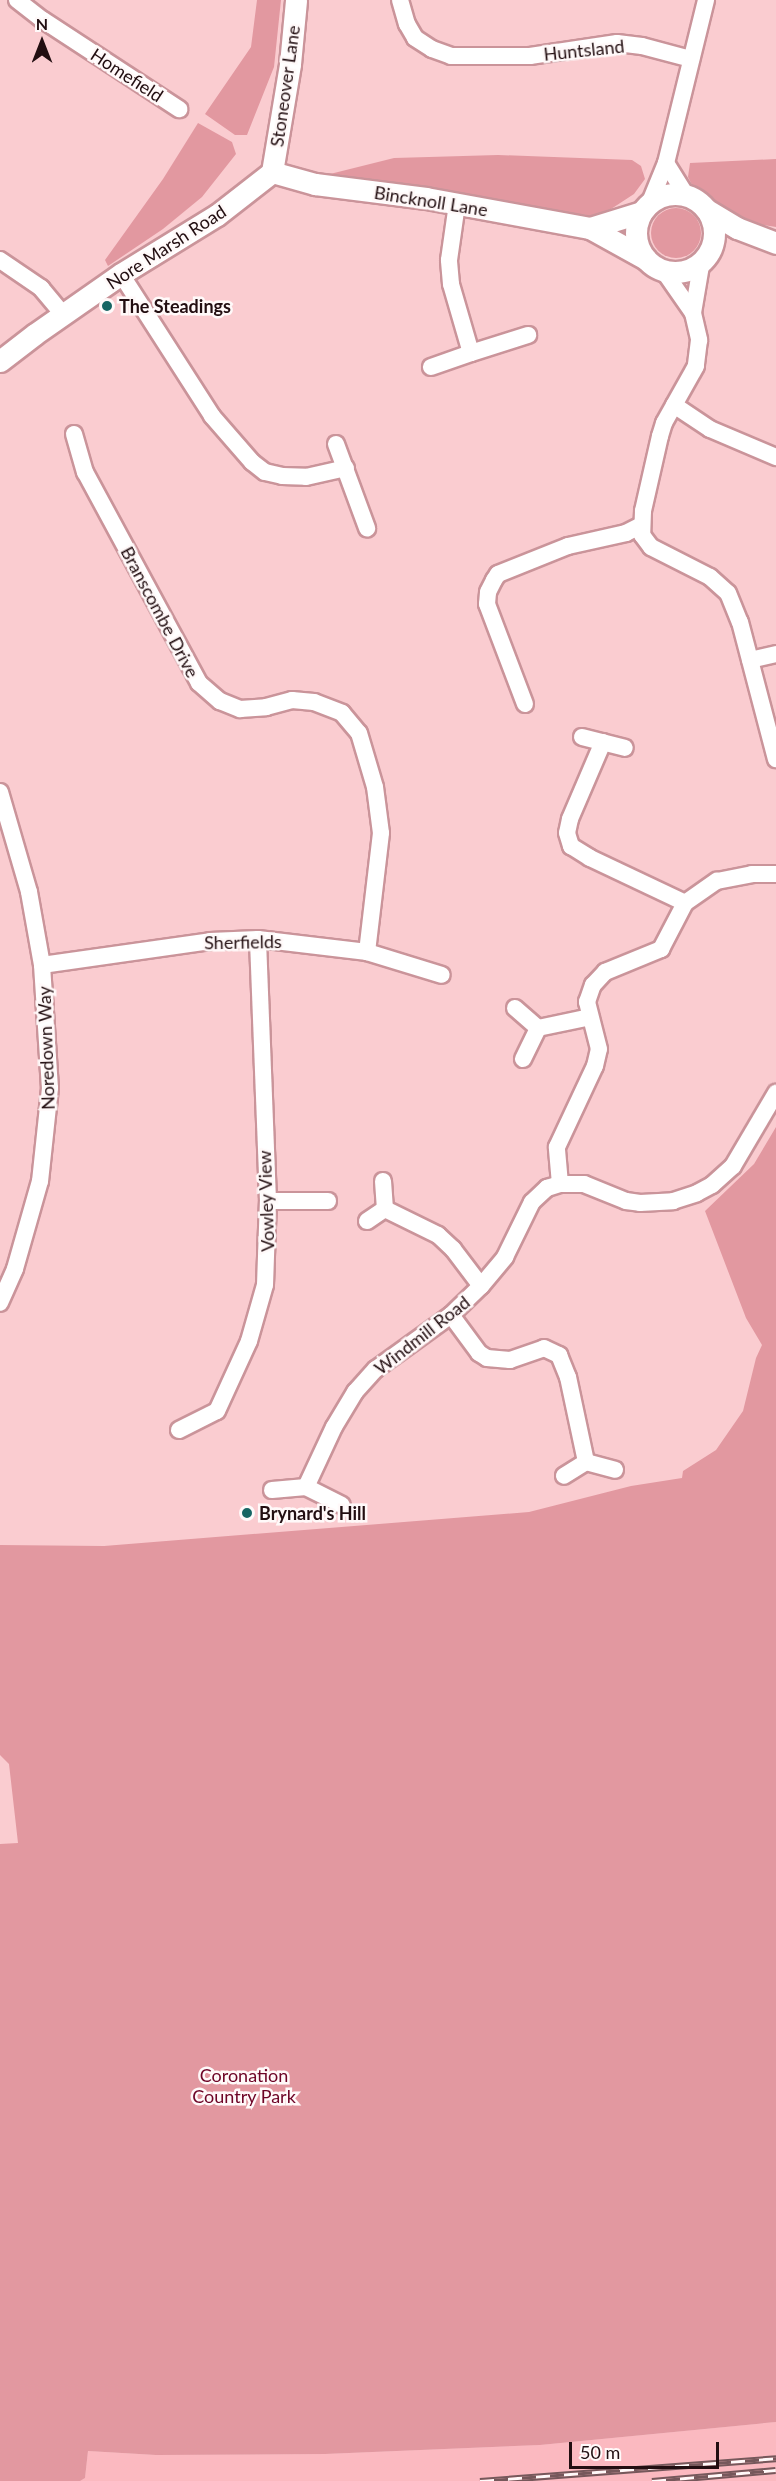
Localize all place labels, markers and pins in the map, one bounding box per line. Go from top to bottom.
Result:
place label: The Steadings [119,295,231,317]
marker: The Steadings [100,299,114,313]
place label: Brynard's Hill [259,1502,366,1524]
marker: Brynard's Hill [240,1506,254,1520]

